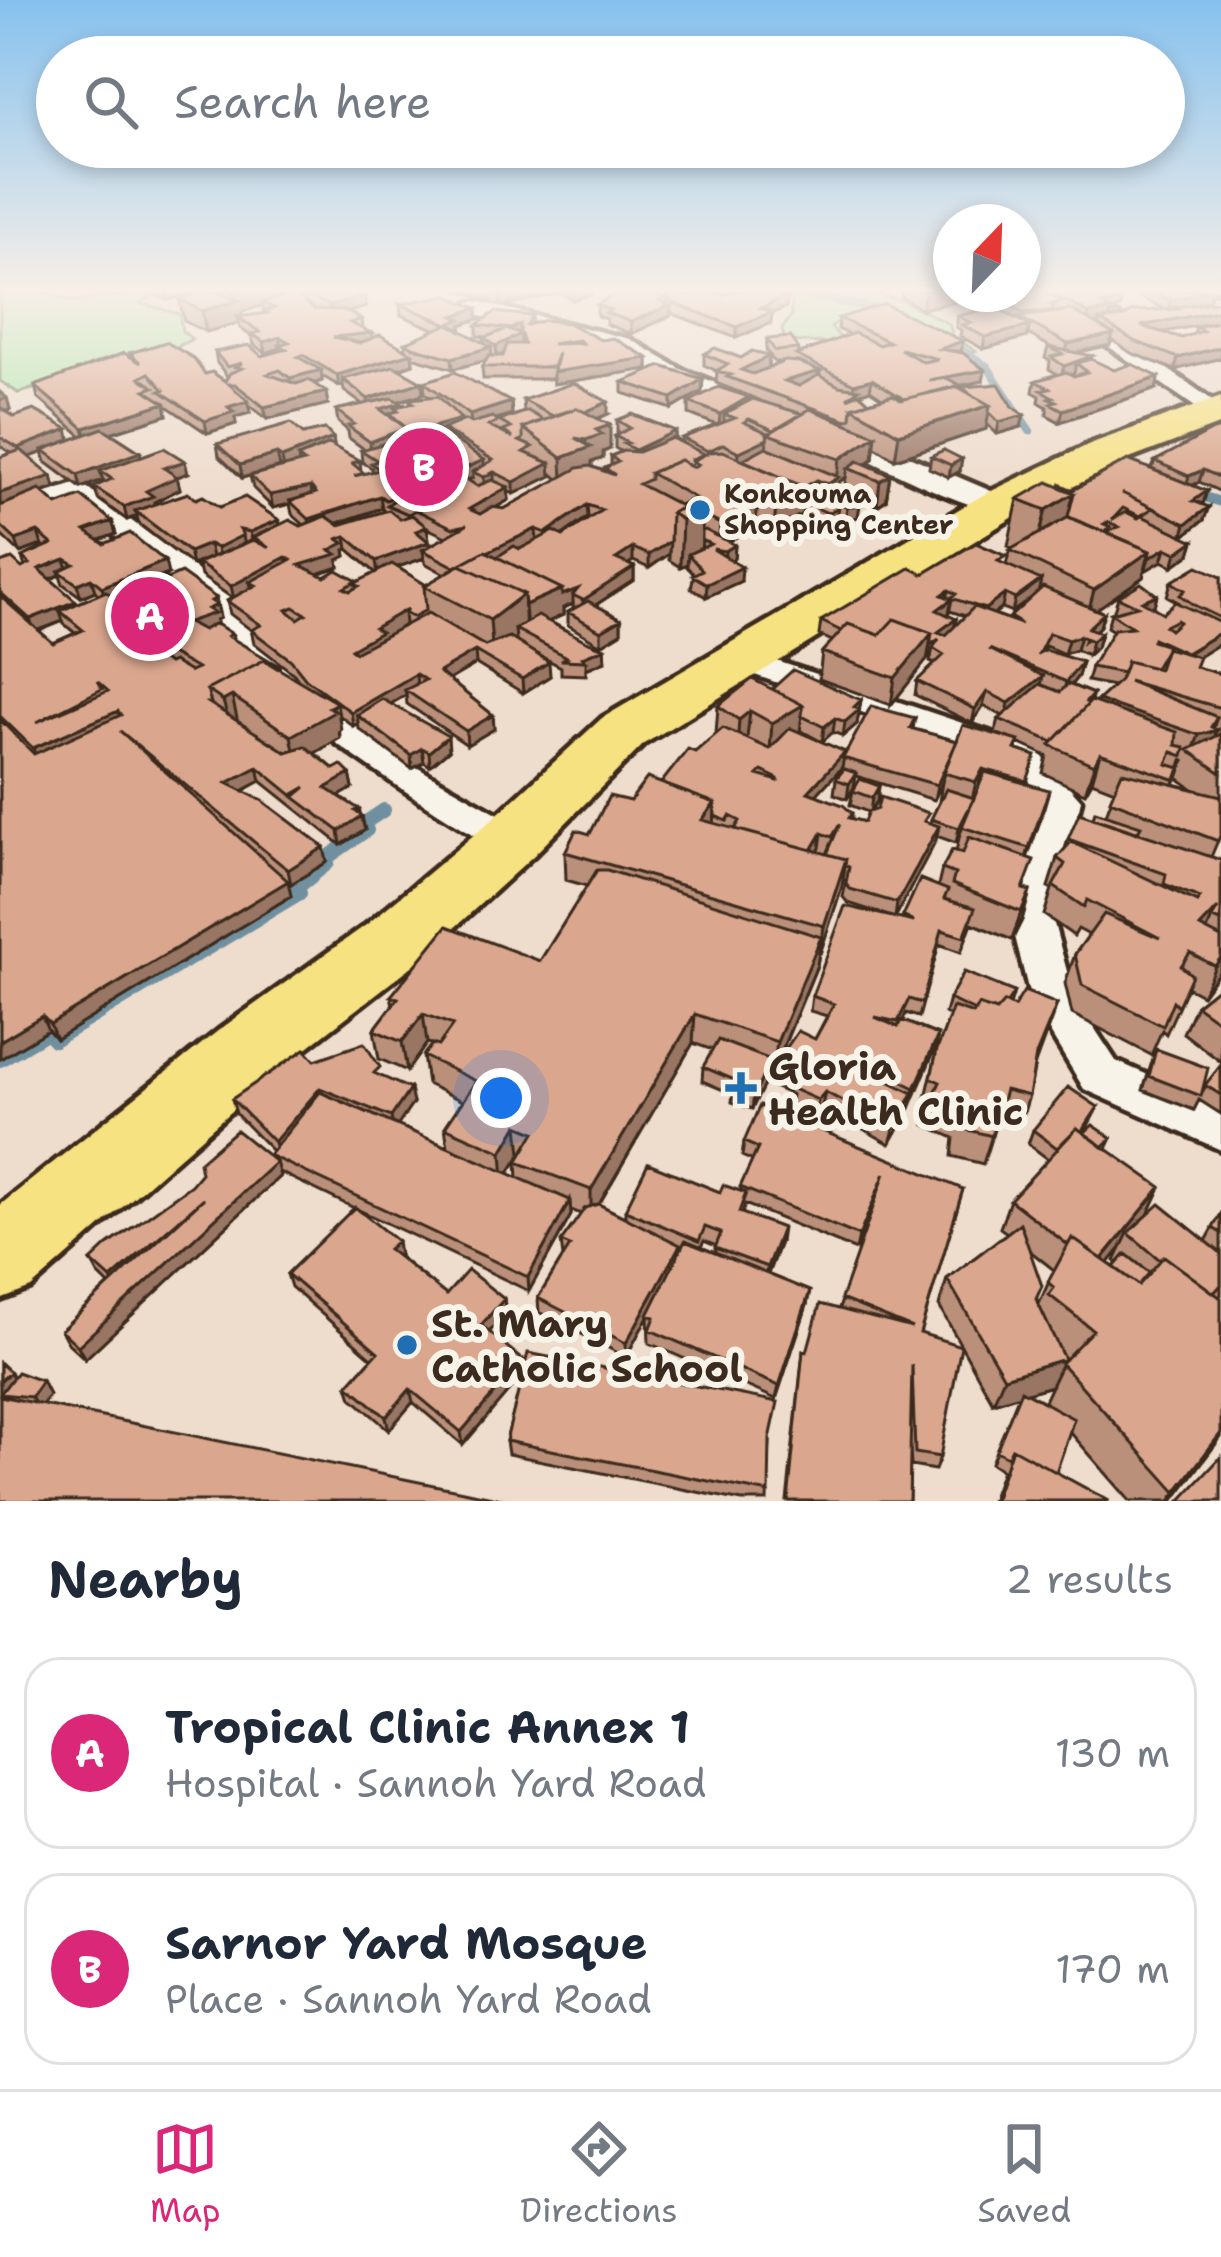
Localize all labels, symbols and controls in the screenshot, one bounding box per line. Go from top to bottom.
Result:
search box [36,36,1185,168]
icon: search [78,69,144,135]
text: Search here [174,72,431,132]
north arrow [933,204,1041,312]
pin: B [385,422,463,512]
place label: Konkouma Shopping Center [724,475,954,543]
marker: Konkouma Shopping Center [687,497,713,523]
pin: A [111,571,189,661]
place label: Gloria Health Clinic [768,1040,1024,1137]
your location [471,1068,531,1128]
marker: Gloria Health Clinic [725,1072,757,1104]
place label: St. Mary Catholic School [431,1297,743,1394]
marker: St. Mary Catholic School [394,1332,420,1358]
text: Nearby [48,1545,243,1613]
text: 2 results [1006,1553,1173,1605]
text: Tropical Clinic Annex 1 [165,1697,690,1757]
text: A [75,1727,105,1779]
text: 130 m [1055,1727,1170,1779]
text: Hospital · Sannoh Yard Road [165,1757,706,1809]
text: Sarnor Yard Mosque [165,1913,648,1973]
text: B [78,1943,102,1995]
text: 170 m [1055,1943,1170,1995]
text: Place · Sannoh Yard Road [165,1973,652,2025]
tab: Map [150,2116,221,2233]
tab: Directions [520,2116,678,2233]
tab: Saved [977,2116,1071,2233]

